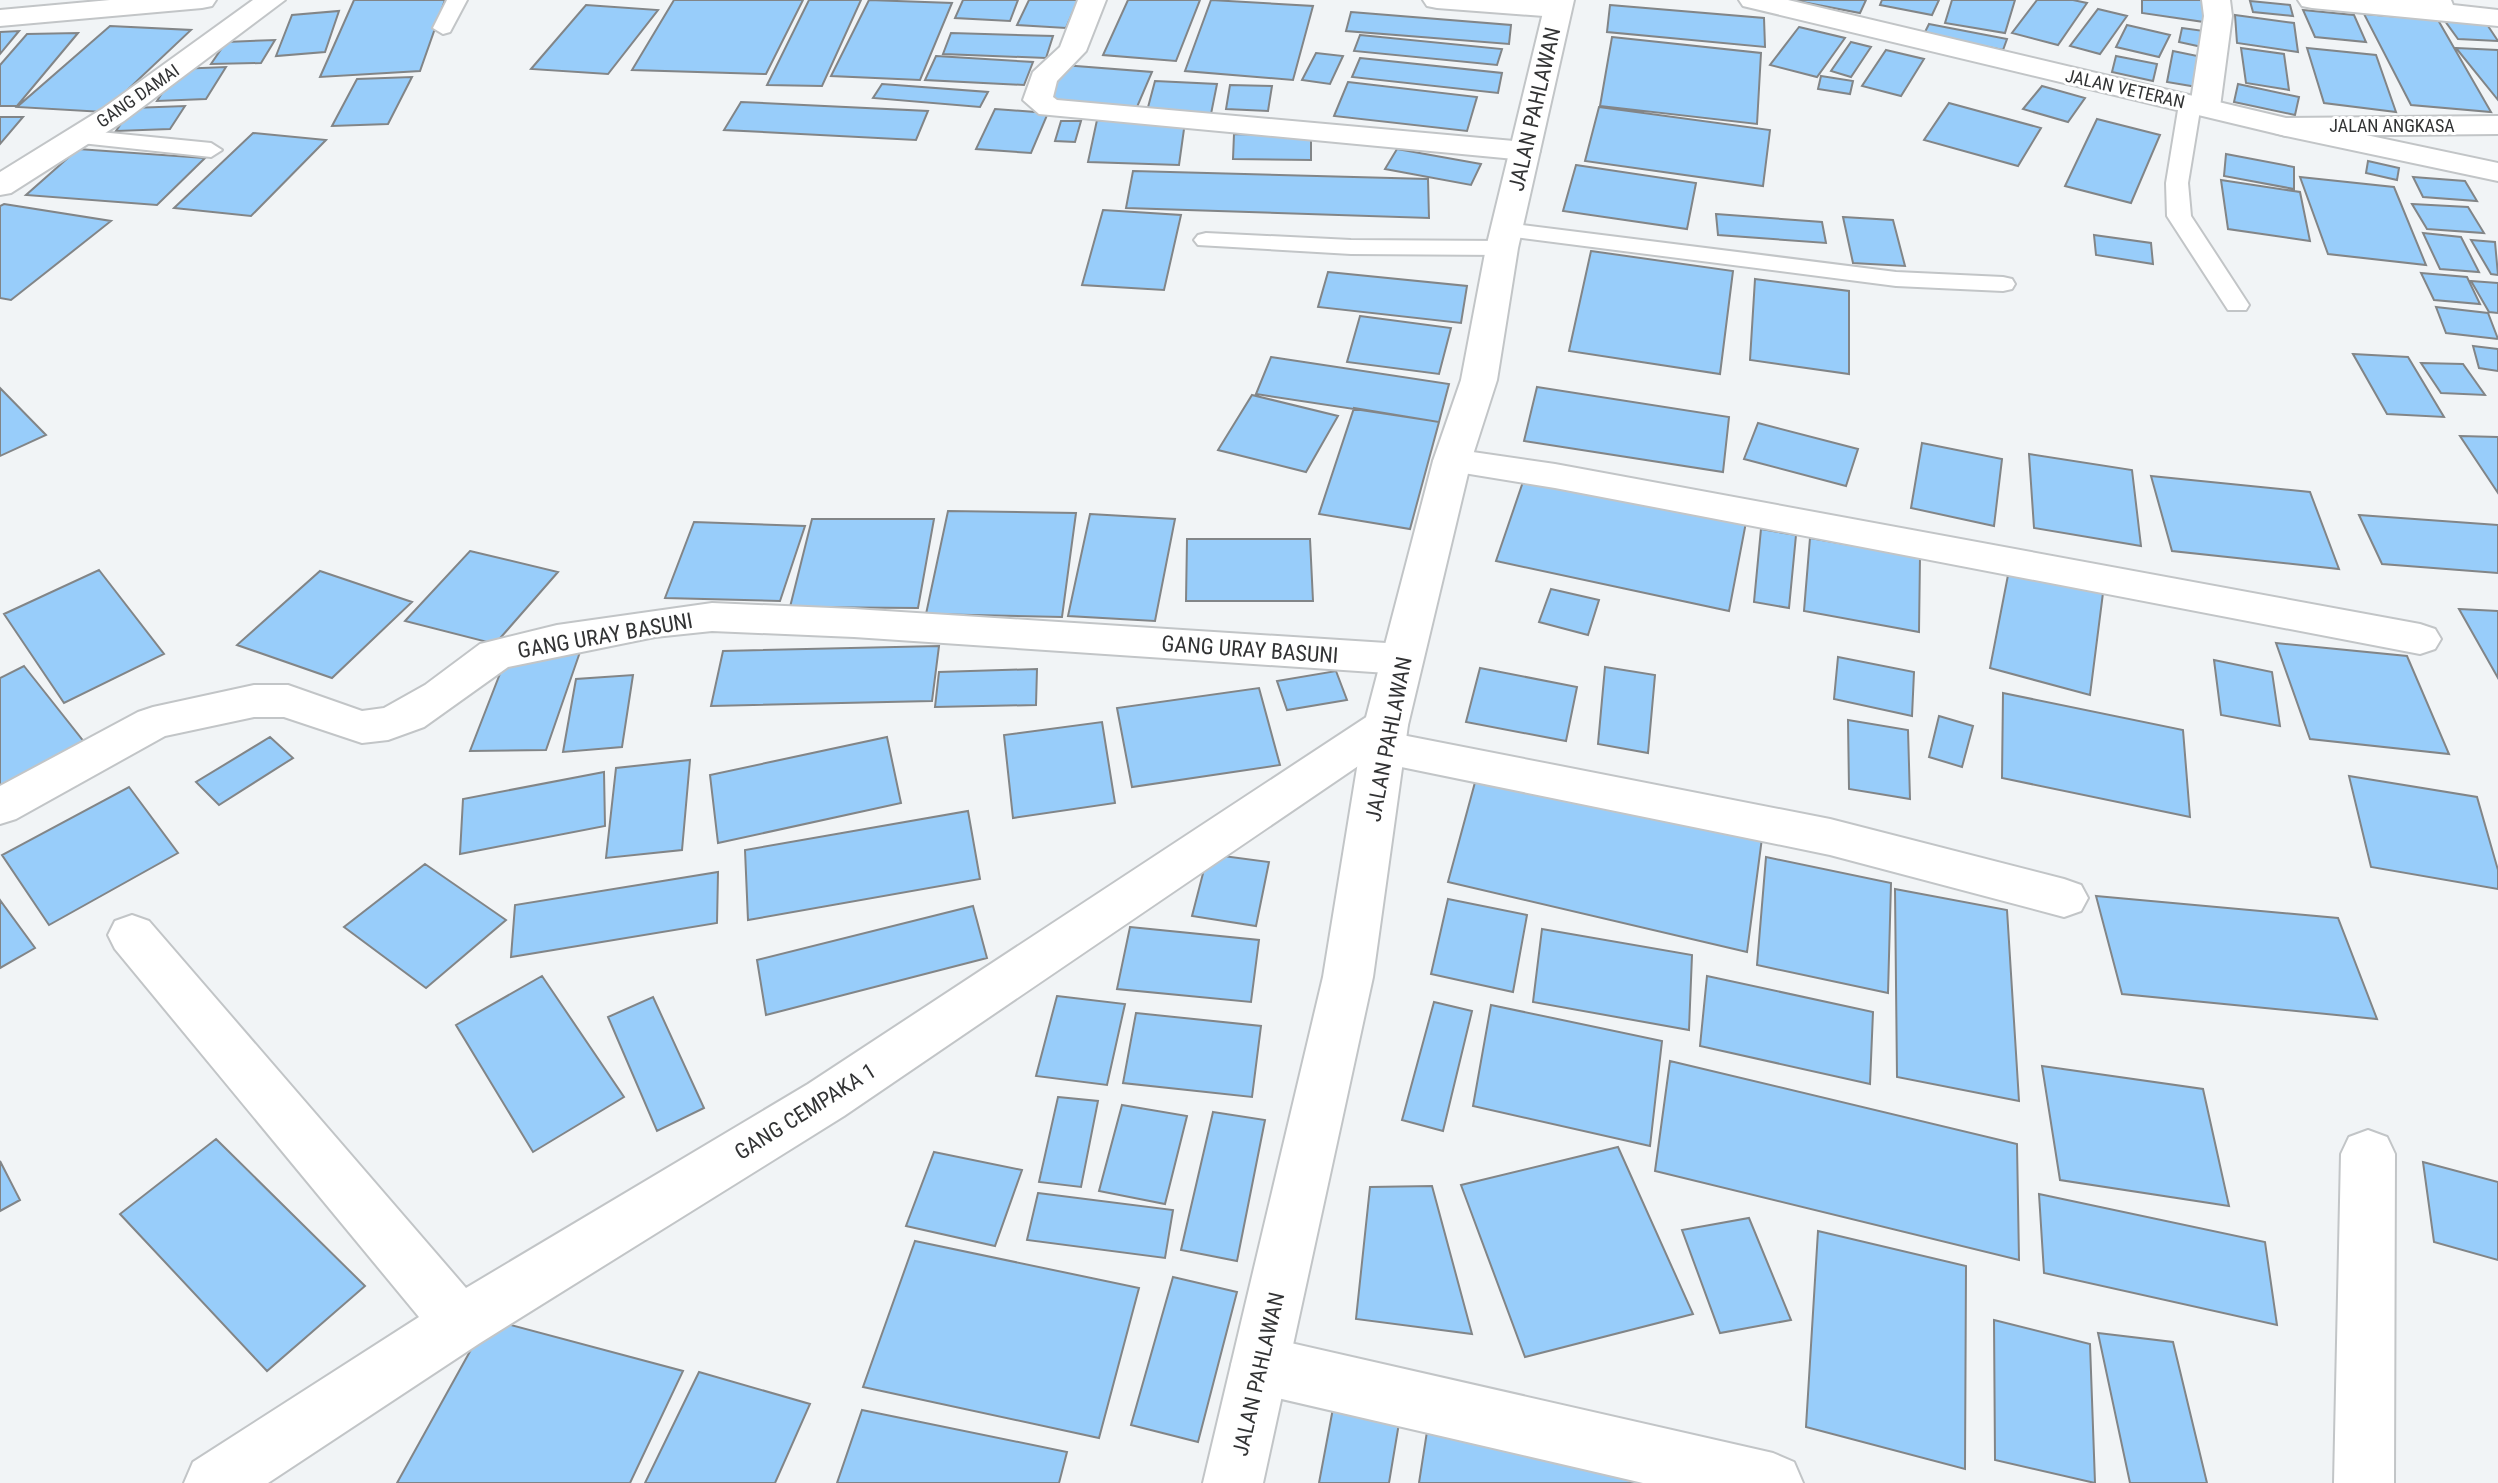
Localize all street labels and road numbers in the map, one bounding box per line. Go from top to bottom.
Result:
street label: JALAN PAHLAWAN [1503,25,1565,193]
street label: GANG DAMAI [92,59,183,132]
street label: JALAN VETERAN [2063,65,2187,112]
street label: JALAN ANGKASA [2329,115,2455,136]
street label: GANG URAY BASUNI [516,608,695,663]
street label: GANG URAY BASUNI [1161,631,1339,668]
street label: JALAN PAHLAWAN [1360,655,1417,824]
street label: GANG CEMPAKA 1 [730,1058,880,1165]
street label: JALAN PAHLAWAN [1227,1290,1289,1458]

